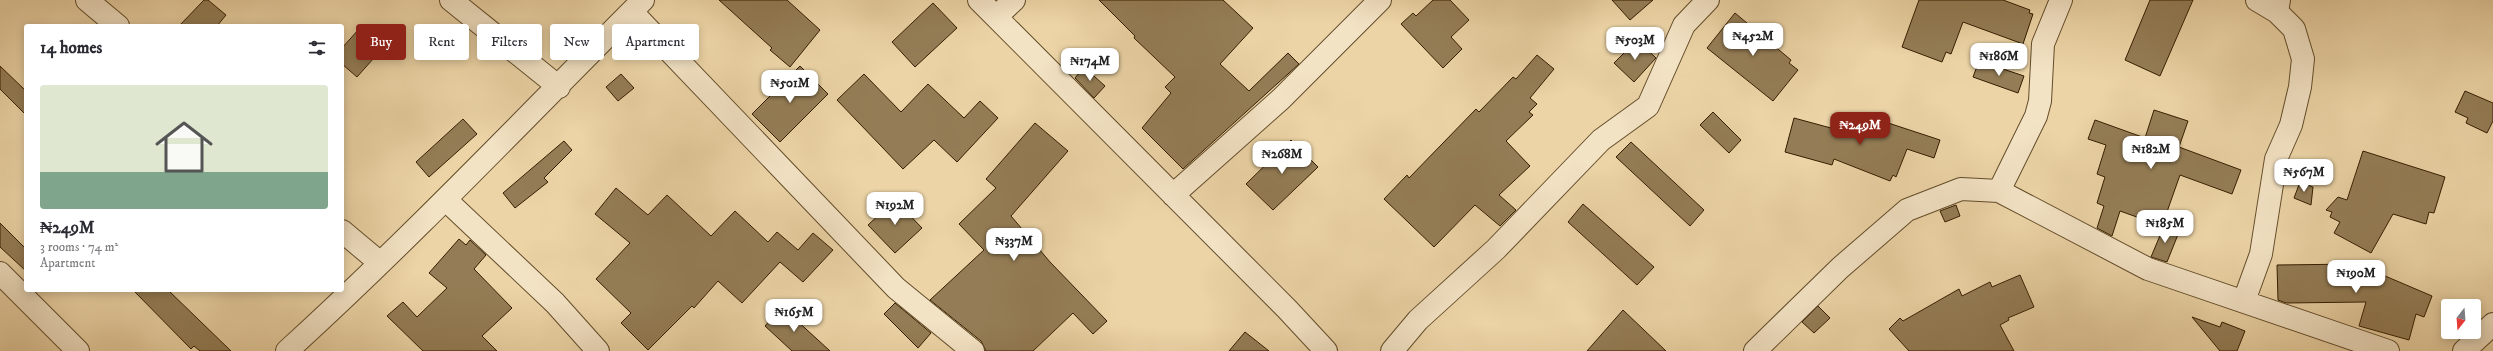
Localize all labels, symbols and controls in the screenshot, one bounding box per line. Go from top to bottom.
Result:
pin: ₦452M [1725,23,1781,57]
chip: Buy [356,24,406,60]
chip: Rent [414,24,469,60]
chip: Filters [477,24,542,60]
chip: New [550,24,604,60]
chip: Apartment [612,24,699,60]
pin: ₦503M [1607,27,1663,61]
text: ₦452M [1732,28,1774,44]
text: ₦503M [1615,32,1655,48]
text: 14 homes [40,37,102,59]
icon: filters [306,37,328,59]
pin: ₦186M [1971,43,2027,77]
pin: ₦174M [1062,48,1118,82]
text: ₦186M [1979,48,2019,64]
text: ₦174M [1070,53,1110,69]
pin: ₦501M [762,70,818,104]
text: ₦501M [770,75,810,91]
icon: home [148,111,220,183]
pin: ₦249M [1832,112,1888,146]
text: ₦249M [1839,117,1881,133]
pin: ₦182M [2123,136,2179,170]
pin: ₦268M [1254,141,1310,175]
text: ₦182M [2132,141,2170,157]
text: ₦268M [1262,146,1302,162]
pin: ₦567M [2276,159,2332,193]
text: ₦567M [2283,164,2325,180]
pin: ₦192M [867,192,923,226]
text: ₦192M [876,197,914,213]
pin: ₦185M [2137,210,2193,244]
text: ₦185M [2145,215,2185,231]
text: ₦249M [40,217,94,239]
pin: ₦337M [986,228,1042,262]
text: ₦337M [995,233,1033,249]
text: 3 rooms · 74 m² [40,239,118,255]
text: Apartment [40,255,95,271]
pin: ₦190M [2328,260,2384,294]
text: ₦190M [2336,265,2376,281]
pin: ₦165M [766,299,822,333]
north arrow [2441,299,2481,339]
map controls [2441,299,2481,339]
text: ₦165M [774,304,814,320]

